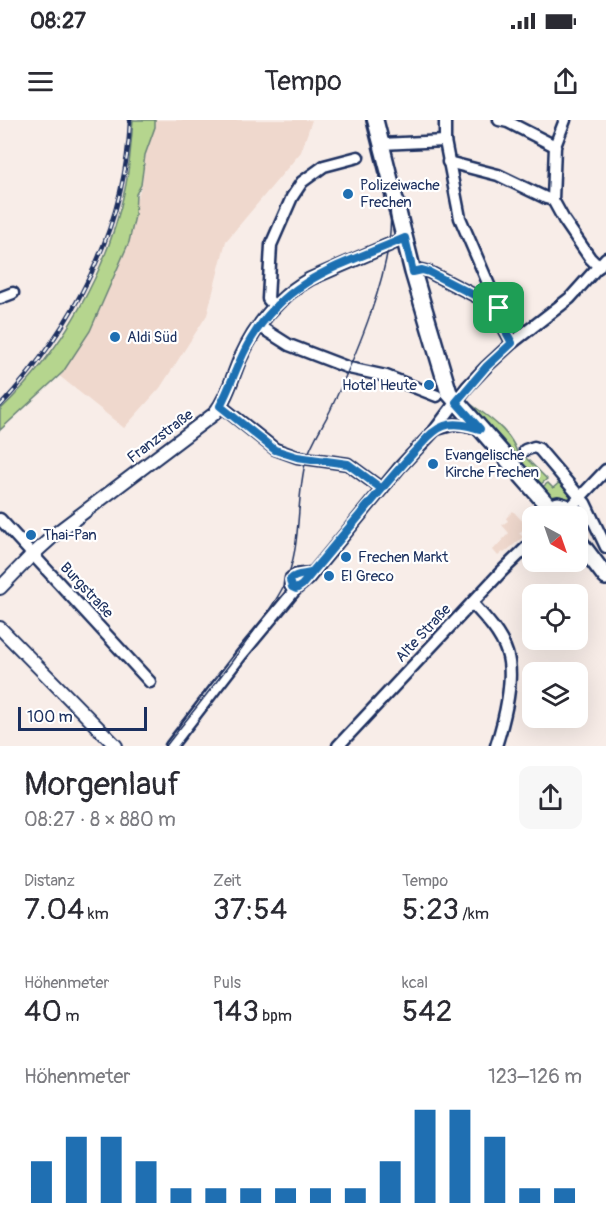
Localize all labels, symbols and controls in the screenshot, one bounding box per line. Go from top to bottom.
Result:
text: 08:27 [30,7,86,35]
icon: menu [24,65,57,98]
text: Tempo [264,65,342,98]
icon: share [549,65,582,98]
place label: Polizeiwache Frechen [360,176,440,212]
marker: Polizeiwache Frechen [341,187,355,201]
pin [473,282,524,333]
icon: arrive [482,291,515,324]
place label: Aldi Süd [127,328,177,347]
marker: Aldi Süd [108,330,122,344]
place label: Hotel Heute [342,376,418,395]
marker: Hotel Heute [422,378,436,392]
street label: Franzstraße [123,405,198,467]
place label: Evangelische Kirche Frechen [445,446,539,482]
marker: Evangelische Kirche Frechen [426,457,440,471]
north arrow [522,506,588,572]
map controls [522,506,588,728]
place label: Thai-Pan [43,526,97,545]
marker: Thai-Pan [24,528,38,542]
place label: Frechen Markt [358,548,449,567]
marker: Frechen Markt [339,550,353,564]
street label: Burgstraße [56,558,118,623]
place label: El Greco [341,567,394,586]
marker: El Greco [322,569,336,583]
button: locate [522,584,588,650]
street label: Alte Straße [392,600,456,666]
button: layers [522,662,588,728]
scale bar [18,704,147,732]
text: 100 m [27,707,73,727]
text: Morgenlauf [24,764,181,805]
button: share [519,766,582,829]
text: 08:27 · 8 × 880 m [24,807,176,832]
text: Distanz [24,871,75,891]
text: Zeit [213,871,241,891]
text: Tempo [402,871,448,891]
text: 7.04 [24,891,84,928]
text: 37:54 [213,891,287,928]
text: 5:23 [402,891,459,928]
text: km [84,904,109,924]
text: /km [459,904,489,924]
text: Höhenmeter [24,973,109,993]
text: Puls [213,973,241,993]
text: kcal [402,973,428,993]
text: 40 [24,993,62,1030]
text: 143 [213,993,259,1030]
text: 542 [402,993,452,1030]
text: m [62,1006,80,1026]
text: bpm [259,1006,292,1026]
text: Höhenmeter [24,1064,130,1089]
text: 123–126 m [488,1064,582,1089]

